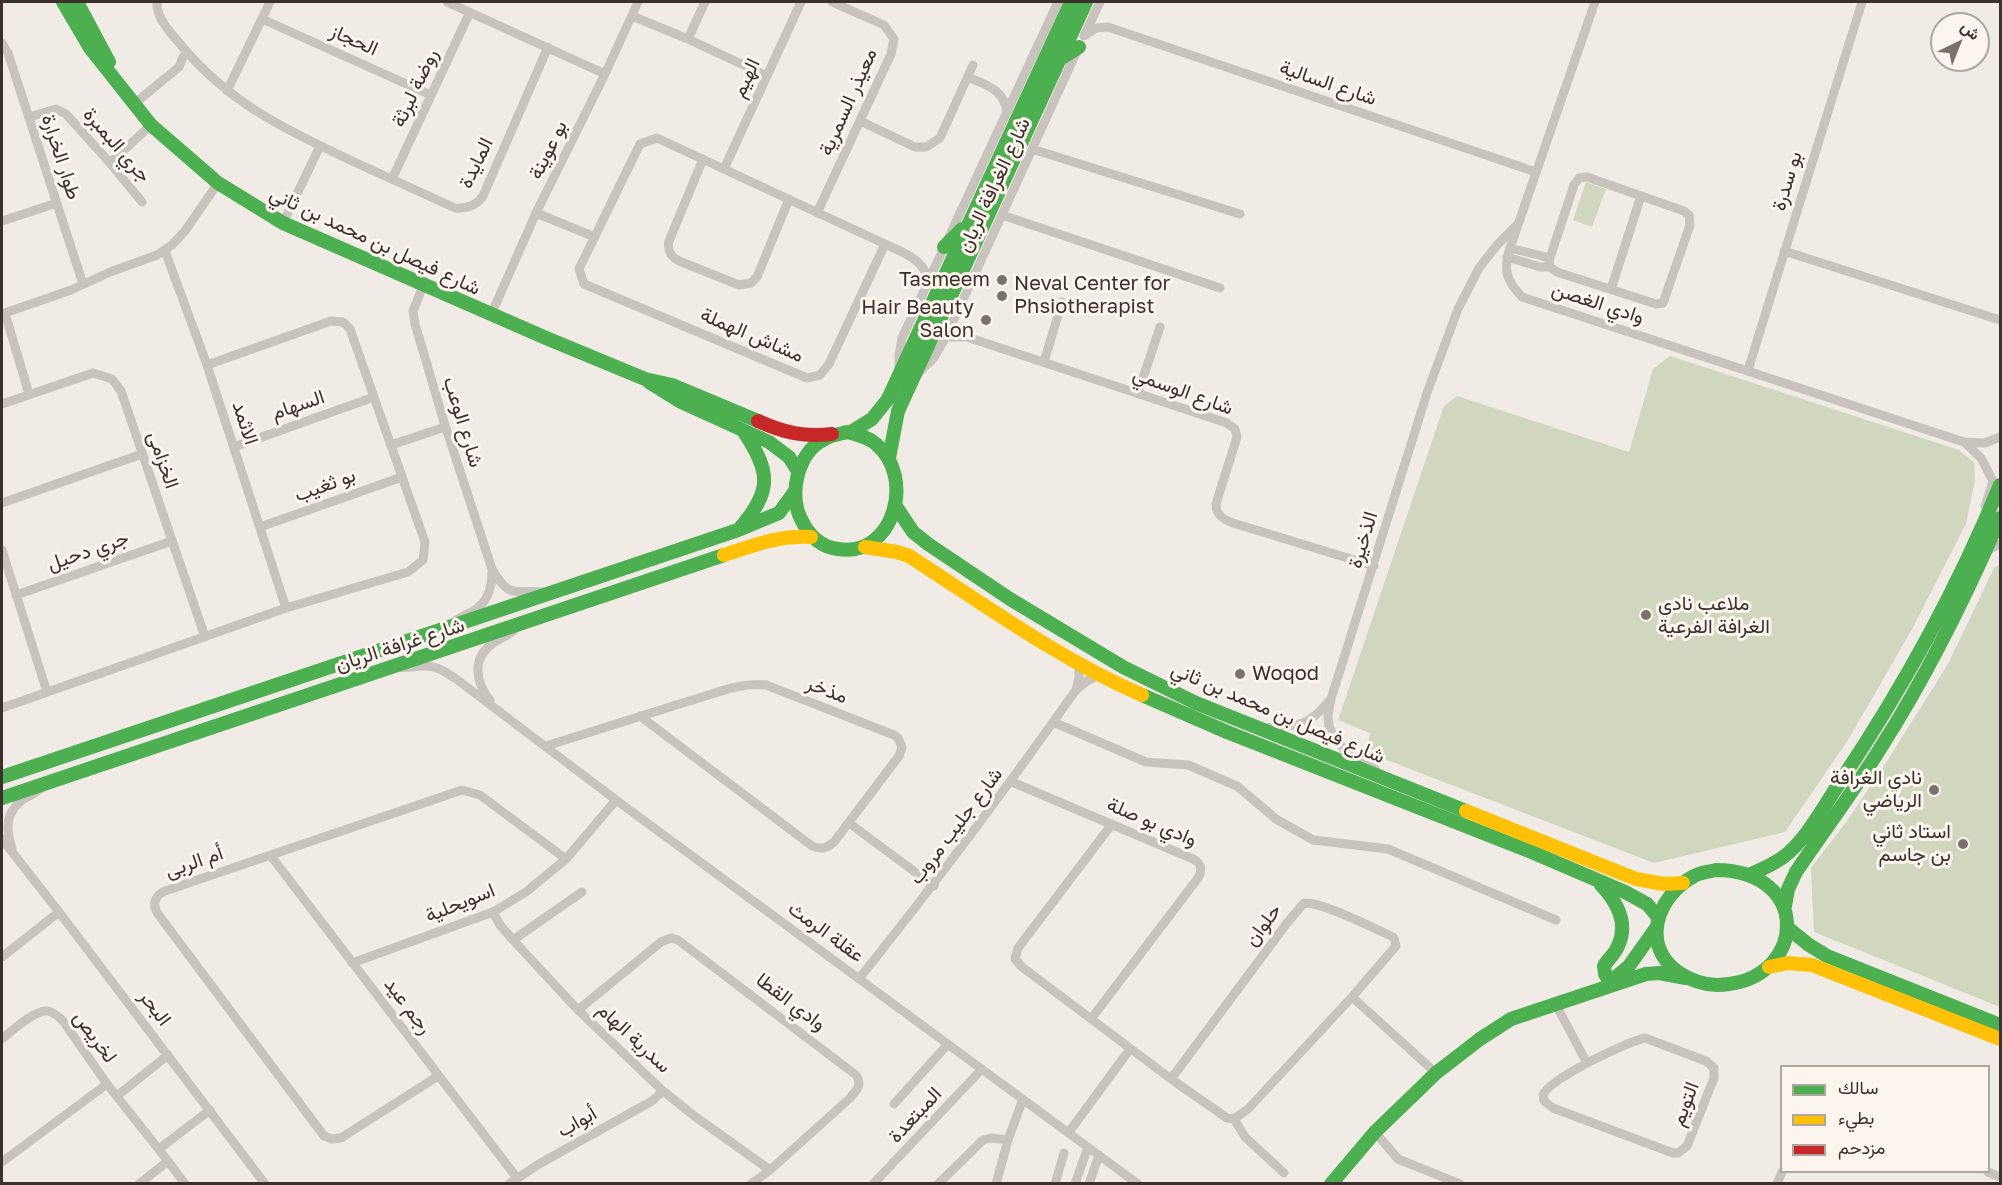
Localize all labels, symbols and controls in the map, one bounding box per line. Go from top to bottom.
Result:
north arrow [1930,12,1990,72]
text: ش [1957,16,1985,44]
street label: الحجاز [326,19,382,61]
street label: روضة لبرثة [386,45,444,131]
street label: معيذر السمرية [814,45,882,159]
street label: الهيم [727,55,765,101]
street label: شارع السالية [1276,55,1380,111]
street label: جري البمبرة [78,103,156,187]
street label: طوار الخرارة [36,111,86,203]
street label: شارع الغرافة الريان [952,114,1036,256]
street label: بو عوينة [524,117,572,183]
street label: المايدة [454,134,498,192]
street label: بو سدرة [1767,148,1807,214]
street label: شارع فيصل بن محمد بن ثاني [266,182,484,300]
place label: Tasmeem [899,268,990,292]
place label: Neval Center for Phsiotherapist [1014,272,1170,319]
marker: Tasmeem [995,273,1009,287]
street label: وادي الغصن [1549,277,1647,329]
marker: Neval Center for Phsiotherapist [995,289,1009,303]
place label: Hair Beauty Salon [861,296,974,343]
street label: مشاش الهملة [697,302,807,368]
marker: Hair Beauty Salon [979,313,993,327]
street label: شارع الوسمي [1130,362,1236,420]
street label: شارع الوعب [438,374,488,470]
street label: السهام [268,385,328,425]
street label: الاثمد [227,398,263,448]
street label: الخزامى [142,428,184,492]
street label: بو ثغيب [291,463,359,507]
street label: الذخيرة [1343,509,1383,571]
street label: جري دحيل [44,526,132,576]
place label: ملاعب نادي الغرافة الفرعية [1658,592,1770,639]
marker: ملاعب نادي الغرافة الفرعية [1639,608,1653,622]
street label: شارع غرافة الريان [332,613,468,677]
street label: شارع فيصل بن محمد بن ثاني [1168,657,1388,769]
place label: Woqod [1252,662,1319,686]
marker: Woqod [1233,667,1247,681]
street label: مذخر [803,671,851,709]
street label: شارع جليب مروب [904,763,1008,889]
place label: نادي الغرافة الرياضي [1830,766,1922,813]
marker: نادي الغرافة الرياضي [1927,783,1941,797]
street label: وادي بو صلة [1103,792,1201,852]
place label: استاد ثاني بن جاسم [1873,820,1951,867]
marker: استاد ثاني بن جاسم [1956,837,1970,851]
street label: أم الربى [162,841,226,883]
street label: اسويحلية [422,878,498,928]
street label: عقلة الرمث [783,896,869,968]
street label: حلوان [1239,899,1287,951]
street label: وادي القطا [751,968,831,1036]
street label: رجم عيد [379,973,437,1039]
street label: البحر [134,985,176,1031]
street label: سدرية الهام [592,998,676,1078]
street label: لخريص [68,1006,122,1068]
legend [1780,1065,1990,1173]
text: سالك [1838,1076,1878,1098]
street label: التويم [1666,1079,1704,1129]
street label: المبتعدة [883,1082,947,1148]
street label: أبواب [553,1101,601,1143]
text: بطيء [1838,1106,1874,1128]
text: مزدحم [1838,1136,1885,1158]

